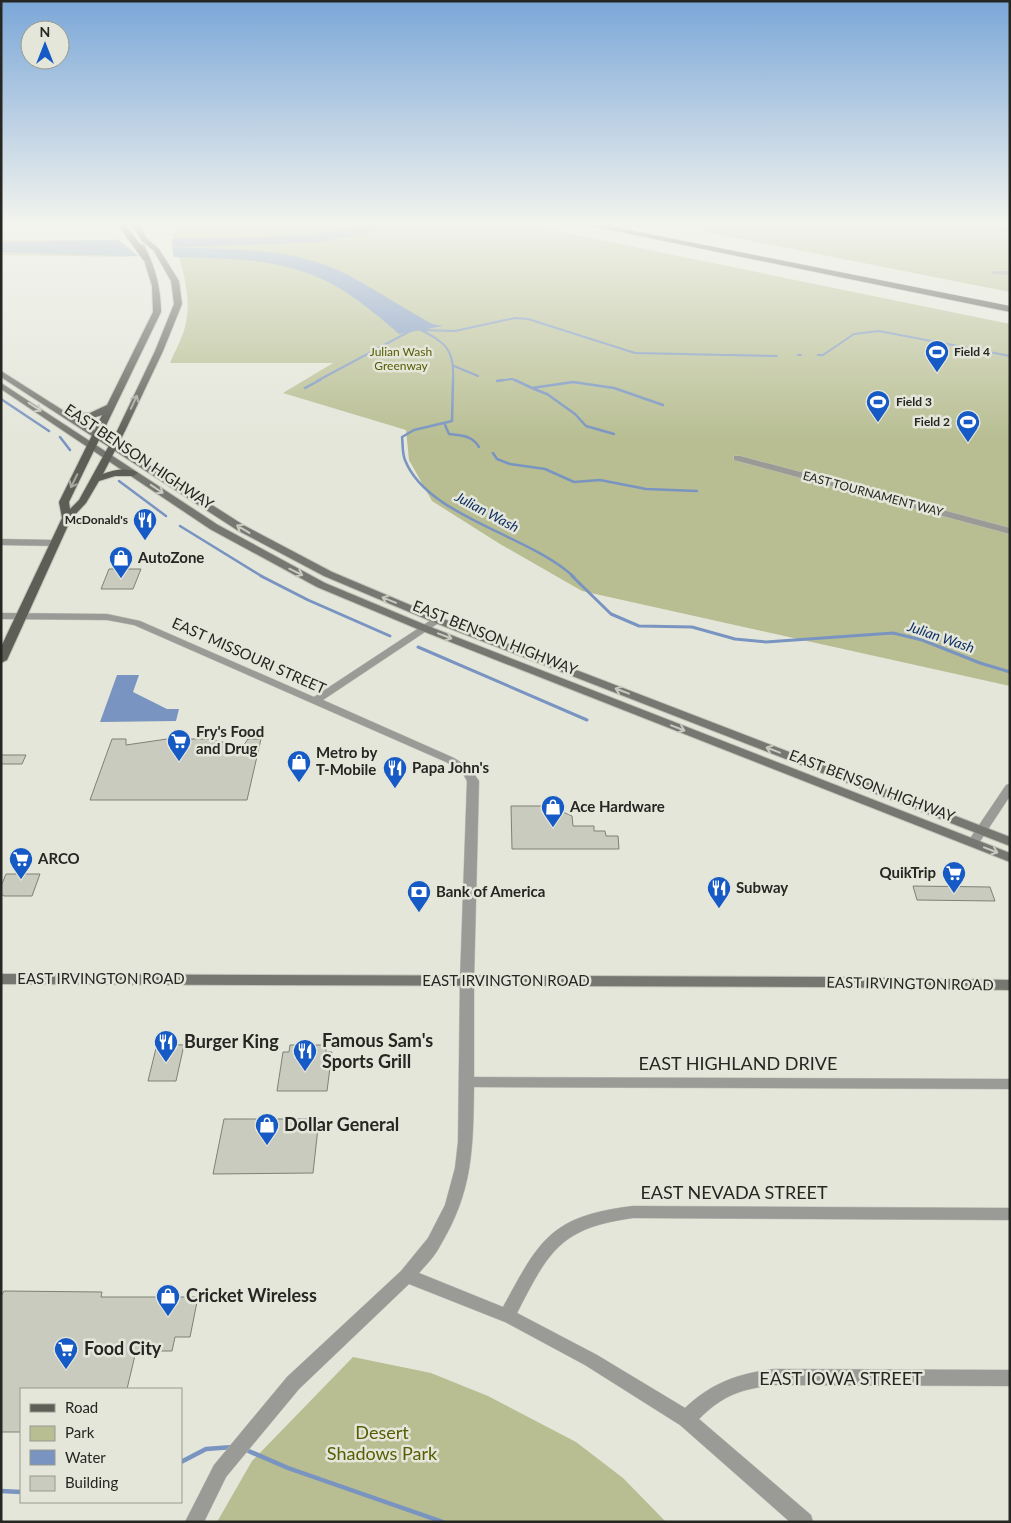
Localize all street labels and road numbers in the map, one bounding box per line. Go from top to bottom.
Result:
street label: EAST BENSON HIGHWAY [62,400,218,513]
street label: EAST TOURNAMENT WAY [801,468,945,520]
street label: EAST BENSON HIGHWAY [410,596,581,679]
street label: EAST MISSOURI STREET [170,613,329,697]
street label: EAST BENSON HIGHWAY [787,745,958,825]
street label: EAST IRVINGTON ROAD [17,969,185,987]
street label: EAST IRVINGTON ROAD [422,971,590,989]
street label: EAST IRVINGTON ROAD [826,973,994,993]
street label: EAST HIGHLAND DRIVE [639,1052,837,1074]
street label: EAST NEVADA STREET [640,1181,828,1203]
street label: EAST IOWA STREET [759,1367,923,1389]

